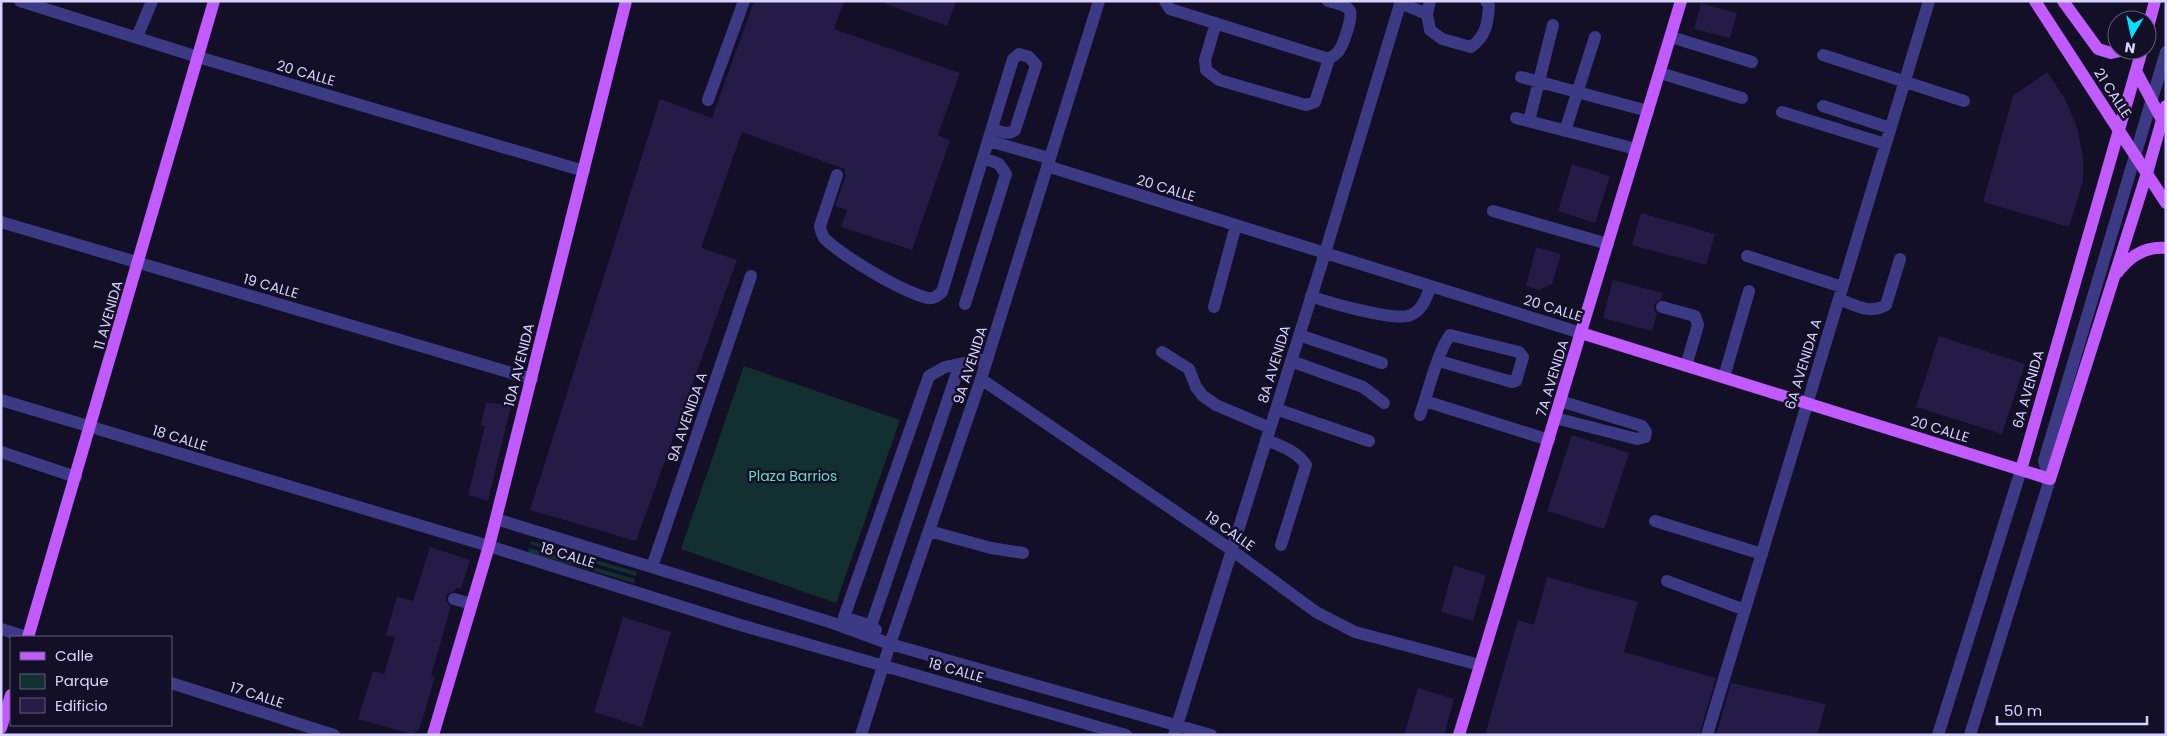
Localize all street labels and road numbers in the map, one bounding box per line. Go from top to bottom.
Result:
street label: 20 CALLE [274,55,338,91]
street label: 21 CALLE [2089,64,2137,122]
street label: 20 CALLE [1134,170,1198,206]
street label: 19 CALLE [241,269,301,303]
street label: 11 AVENIDA [89,278,127,352]
street label: 20 CALLE [1521,290,1585,326]
street label: 6A AVENIDA A [1780,316,1826,412]
street label: 10A AVENIDA [499,321,539,409]
street label: 8A AVENIDA [1253,322,1295,406]
street label: 9A AVENIDA [948,324,992,406]
street label: 7A AVENIDA [1531,337,1573,419]
street label: 6A AVENIDA [2007,347,2049,431]
street label: 9A AVENIDA A [662,369,712,465]
street label: 20 CALLE [1908,411,1972,447]
street label: 18 CALLE [150,420,210,456]
street label: 19 CALLE [1201,507,1259,555]
street label: 18 CALLE [538,537,598,573]
street label: 18 CALLE [926,653,986,687]
street label: 17 CALLE [228,677,286,713]

